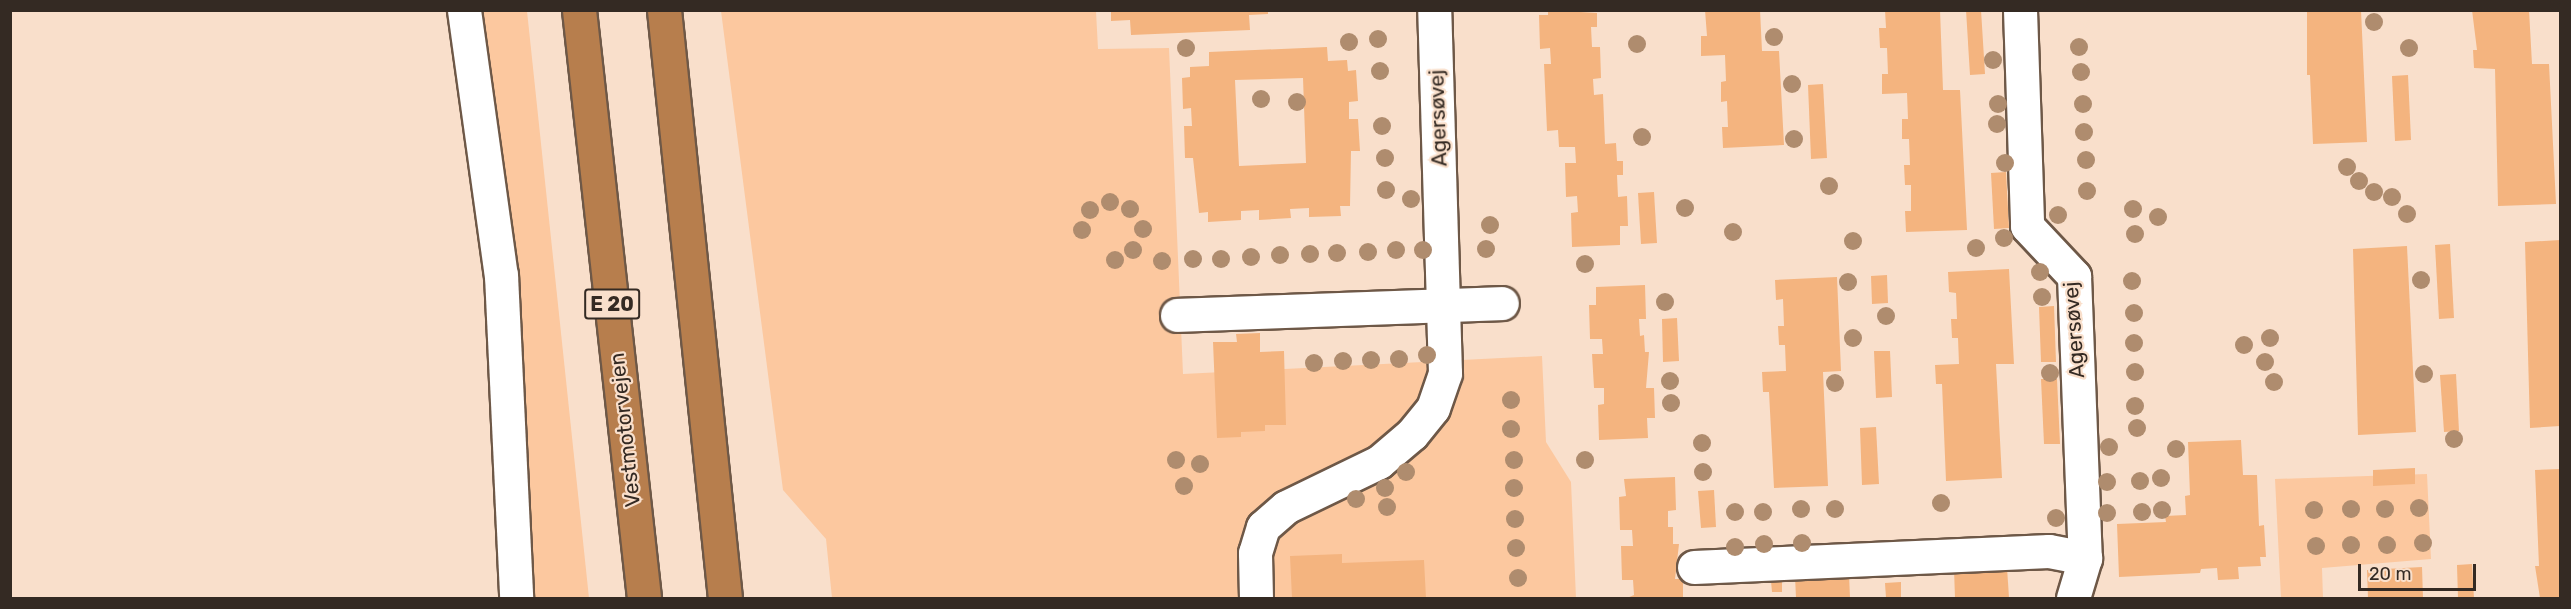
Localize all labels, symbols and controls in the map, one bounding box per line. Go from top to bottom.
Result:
street label: Agersøvej [1424,69,1452,167]
street label: Agersøvej [2058,281,2090,379]
road number: E 20 [584,287,640,321]
street label: Vestmotorvejen [604,352,646,508]
scale bar [2361,552,2480,590]
text: 20 m [2369,563,2411,585]

